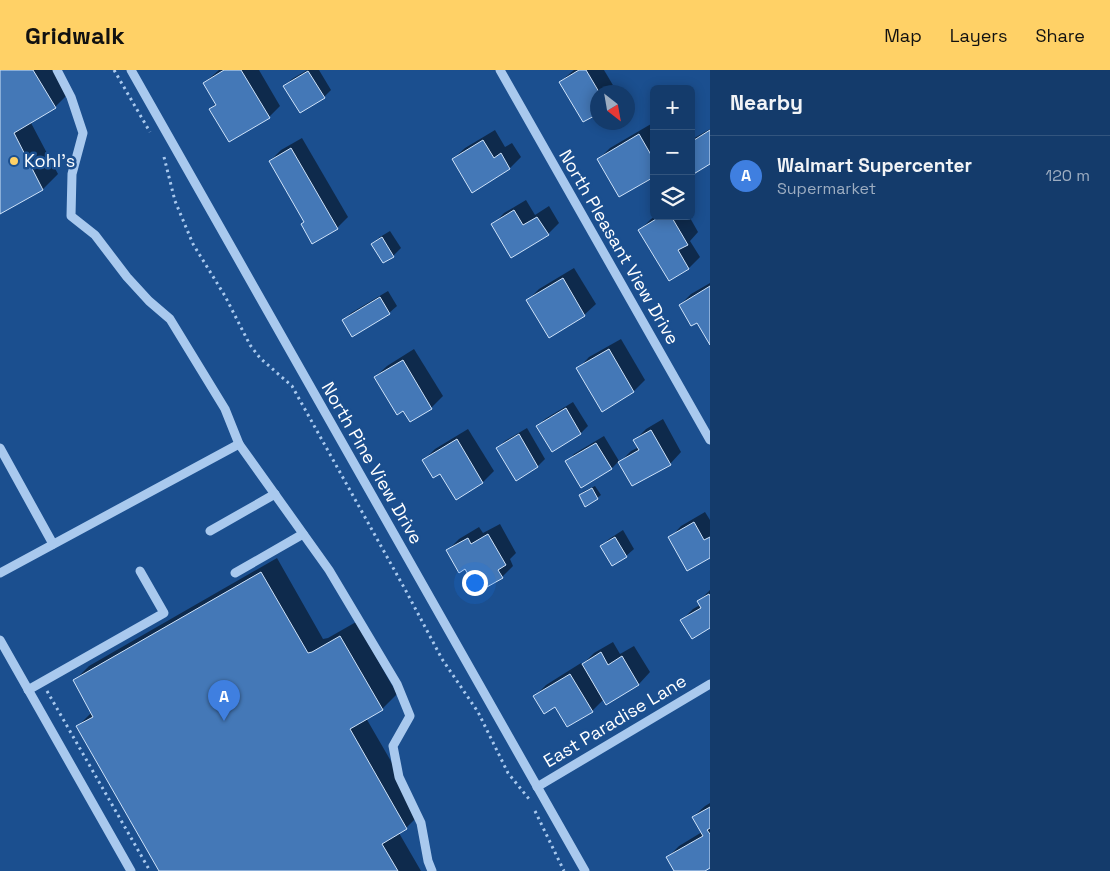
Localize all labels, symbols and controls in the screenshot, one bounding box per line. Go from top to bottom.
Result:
text: Gridwalk [25,20,125,51]
text: Map [884,24,922,47]
text: Layers [950,24,1007,47]
text: Share [1035,24,1085,47]
north arrow [590,85,635,130]
map controls [650,85,695,220]
button: + [650,85,695,130]
text: Nearby [730,89,803,116]
button: − [650,130,695,175]
street label: North Pleasant View Drive [554,145,685,348]
place label: Kohl's [24,149,75,172]
text: Walmart Supercenter [777,153,972,178]
marker: Kohl's [8,155,20,167]
text: A [741,165,751,186]
text: 120 m [1046,165,1090,186]
button: layers [650,175,695,220]
text: Supermarket [777,178,876,199]
street label: North Pine View Drive [317,378,428,548]
your location [462,570,488,596]
street label: East Paradise Lane [539,669,690,772]
pin: A [208,680,240,721]

